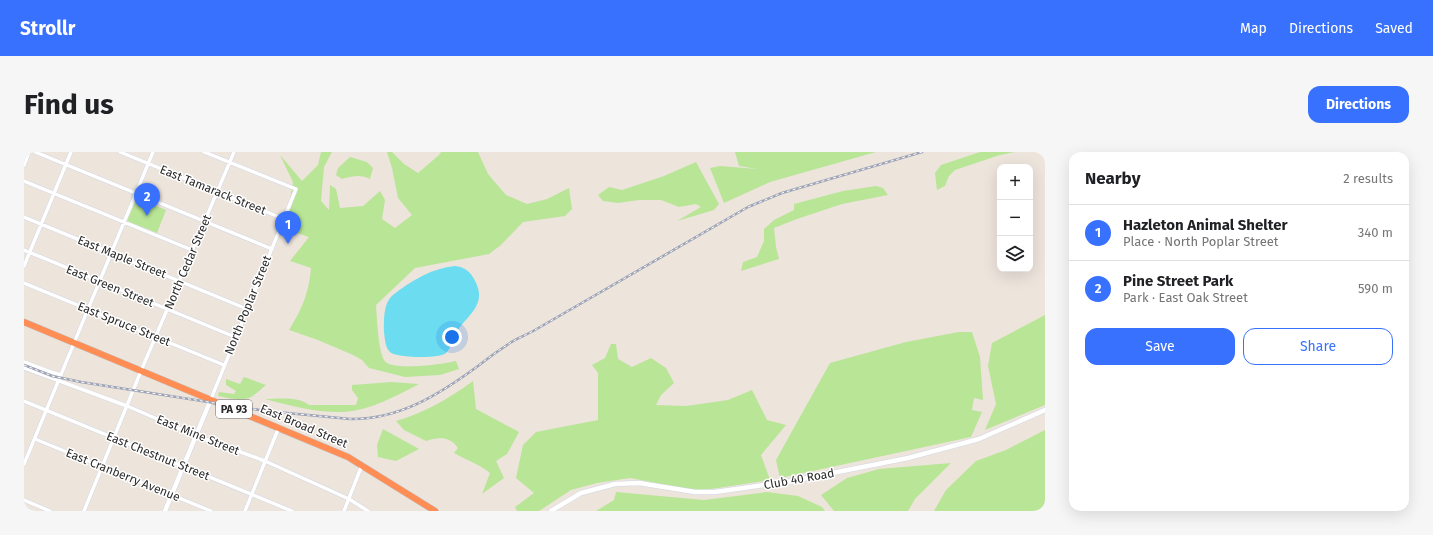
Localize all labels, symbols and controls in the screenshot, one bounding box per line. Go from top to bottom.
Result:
text: Strollr [20,17,75,40]
text: Map [1240,20,1267,37]
text: Directions [1289,20,1353,37]
text: Saved [1375,20,1413,37]
button: Directions [1308,86,1409,123]
text: Find us [24,88,114,121]
street label: East Tamarack Street [158,162,269,218]
map controls [997,164,1033,272]
button: + [997,164,1033,200]
text: Nearby [1085,168,1140,189]
text: 2 results [1343,171,1393,186]
pin: 2 [134,183,160,216]
button: − [997,200,1033,236]
pin: 1 [275,211,301,244]
street label: North Cedar Street [162,212,215,311]
text: Hazleton Animal Shelter [1123,216,1288,234]
text: 1 [1095,225,1101,240]
text: 340 m [1358,225,1393,240]
street label: East Maple Street [76,233,169,281]
text: Place · North Poplar Street [1123,234,1279,249]
button: layers [997,236,1033,272]
street label: North Poplar Street [222,253,274,357]
street label: East Green Street [64,262,157,310]
text: Pine Street Park [1123,272,1233,290]
text: 2 [1095,281,1101,296]
text: 590 m [1358,281,1393,296]
text: Park · East Oak Street [1123,290,1248,305]
street label: East Spruce Street [76,299,173,349]
your location [442,327,462,347]
button: Save [1085,328,1235,365]
button: Share [1243,328,1393,365]
road number: PA 93 [216,400,252,418]
street label: East Broad Street [258,401,350,451]
street label: East Mine Street [155,412,242,458]
street label: East Chestnut Street [104,429,212,483]
street label: East Cranberry Avenue [64,446,182,504]
street label: Club 40 Road [763,466,835,492]

